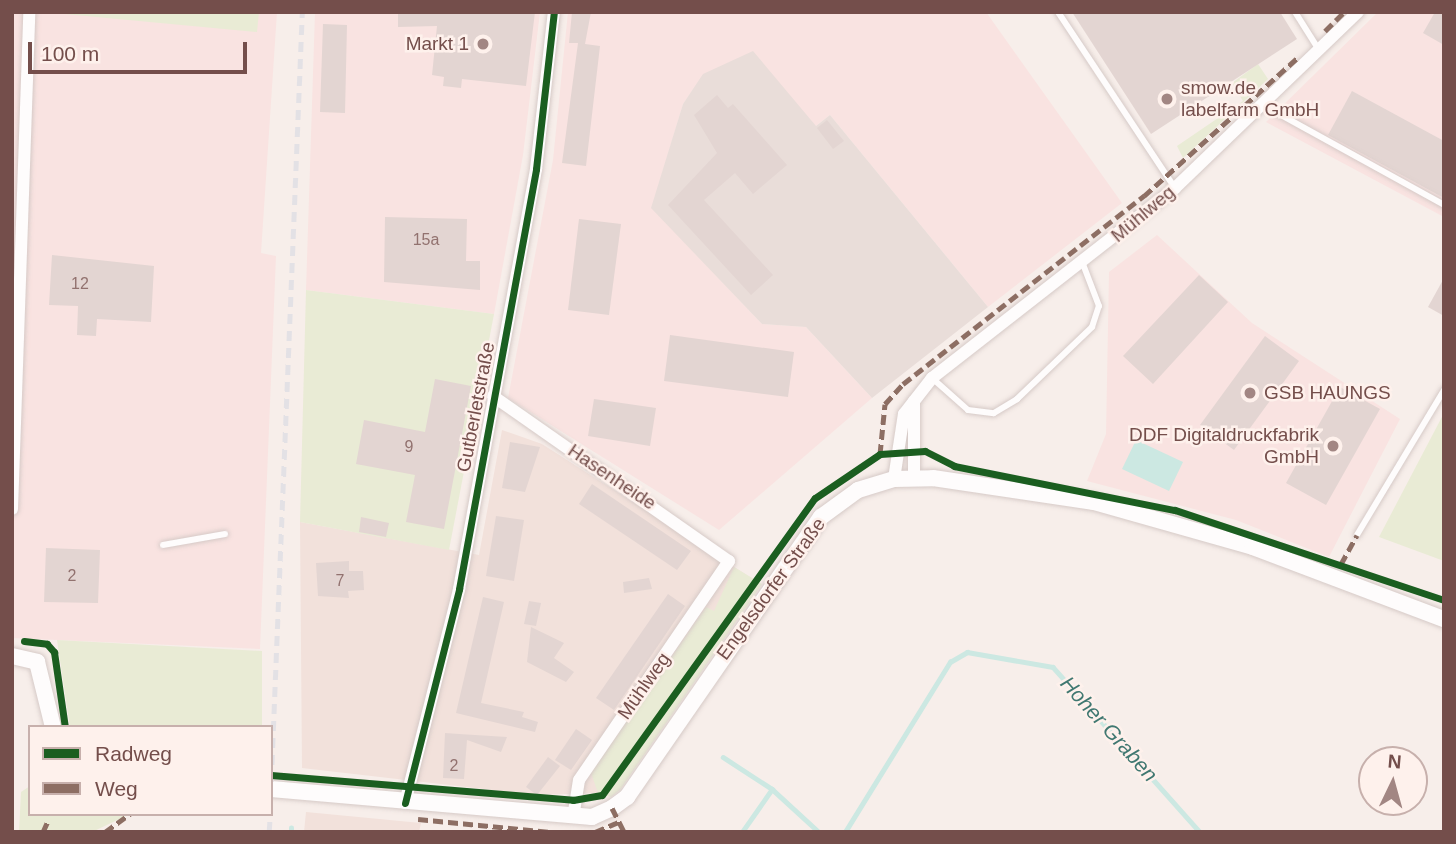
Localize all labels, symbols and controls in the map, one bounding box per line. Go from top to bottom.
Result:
scale bar [32,28,250,72]
place label: Markt 1 [406,33,469,55]
marker: Markt 1 [475,36,491,52]
text: 100 m [41,42,99,65]
place label: smow.de labelfarm GmbH [1181,77,1319,121]
marker: smow.de labelfarm GmbH [1159,91,1175,107]
street label: Mühlweg [1107,181,1179,247]
house number: 15a [413,230,439,250]
house number: 12 [71,274,89,294]
street label: Gutberletstraße [452,340,500,474]
place label: GSB HAUNGS [1264,382,1391,404]
marker: GSB HAUNGS [1242,385,1258,401]
place label: DDF Digitaldruckfabrik GmbH [1129,424,1319,468]
house number: 9 [405,437,413,457]
marker: DDF Digitaldruckfabrik GmbH [1325,438,1341,454]
street label: Hasenheide [564,439,660,515]
street label: Engelsdorfer Straße [712,514,830,664]
house number: 2 [68,566,76,586]
house number: 7 [336,571,344,591]
street label: Mühlweg [613,648,675,724]
water label: Hoher Graben [1055,671,1163,787]
legend [28,725,273,816]
text: Radweg [95,742,172,765]
north arrow [1358,746,1428,816]
text: N [1387,751,1402,773]
house number: 2 [450,756,458,776]
text: Weg [95,777,138,800]

